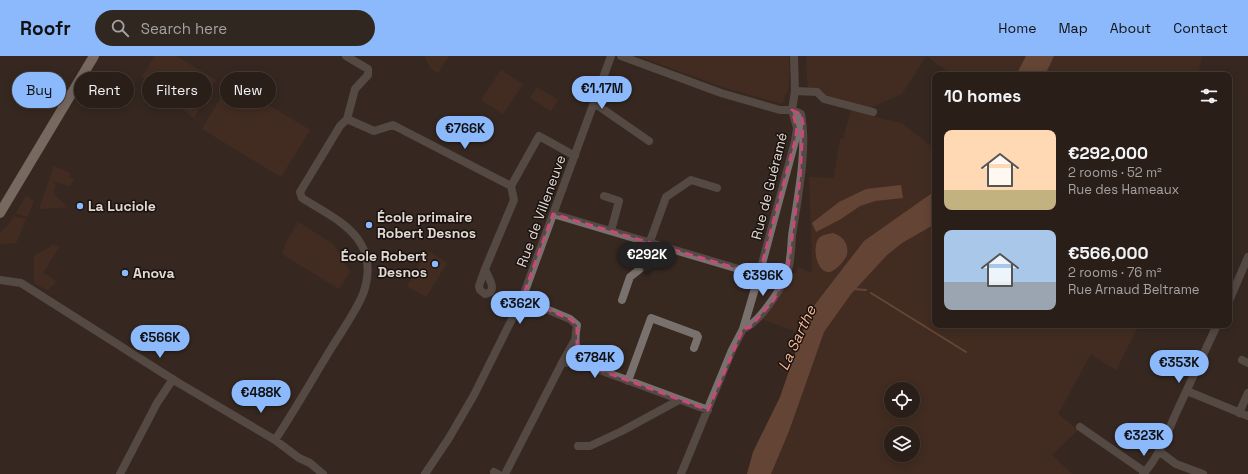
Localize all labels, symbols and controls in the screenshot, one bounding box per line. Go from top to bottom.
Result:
search box [95,10,375,46]
text: Roofr [20,16,71,41]
icon: search [109,17,131,39]
text: Search here [141,19,227,38]
text: Home [998,19,1036,37]
text: Map [1058,19,1088,37]
text: About [1110,19,1151,37]
text: Contact [1173,19,1228,37]
chip: Buy [12,72,66,108]
chip: Rent [74,72,134,108]
chip: Filters [142,72,212,108]
chip: New [220,72,276,108]
pin: €1.17M [569,76,635,110]
text: €1.17M [581,80,623,97]
text: 10 homes [944,85,1021,107]
icon: filters [1198,85,1220,107]
pin: €766K [437,116,493,150]
text: €766K [445,120,485,137]
street label: Rue de Guéramé [747,131,791,241]
text: €292,000 [1068,142,1148,164]
icon: home [976,146,1024,194]
street label: Rue de Villeneuve [512,152,570,270]
text: 2 rooms · 52 m² [1068,164,1162,181]
text: Rue des Hameaux [1068,181,1179,198]
place label: La Luciole [88,197,156,215]
marker: La Luciole [75,201,85,211]
place label: École primaire Robert Desnos [377,208,476,242]
marker: École primaire Robert Desnos [364,220,374,230]
pin: €292K [619,242,675,276]
text: €566,000 [1068,242,1149,264]
text: €292K [627,246,667,263]
icon: home [976,246,1024,294]
place label: École Robert Desnos [341,247,427,281]
marker: École Robert Desnos [430,259,440,269]
pin: €396K [735,263,791,297]
place label: Anova [133,264,174,282]
text: 2 rooms · 76 m² [1068,264,1162,281]
text: €396K [743,267,783,284]
marker: Anova [120,268,130,278]
text: Rue Arnaud Beltrame [1068,281,1200,298]
pin: €362K [492,291,548,325]
text: €362K [500,295,540,312]
water label: La Sarthe [773,301,820,373]
pin: €566K [132,325,188,359]
text: €566K [140,329,180,346]
pin: €784K [567,345,623,379]
text: €784K [575,349,615,366]
pin: €353K [1151,350,1207,384]
text: €353K [1159,354,1199,371]
pin: €488K [233,380,289,414]
map controls [884,382,920,462]
button: locate [884,382,920,418]
text: €488K [241,384,281,401]
pin: €323K [1116,423,1172,457]
button: layers [884,426,920,462]
text: €323K [1124,427,1164,444]

